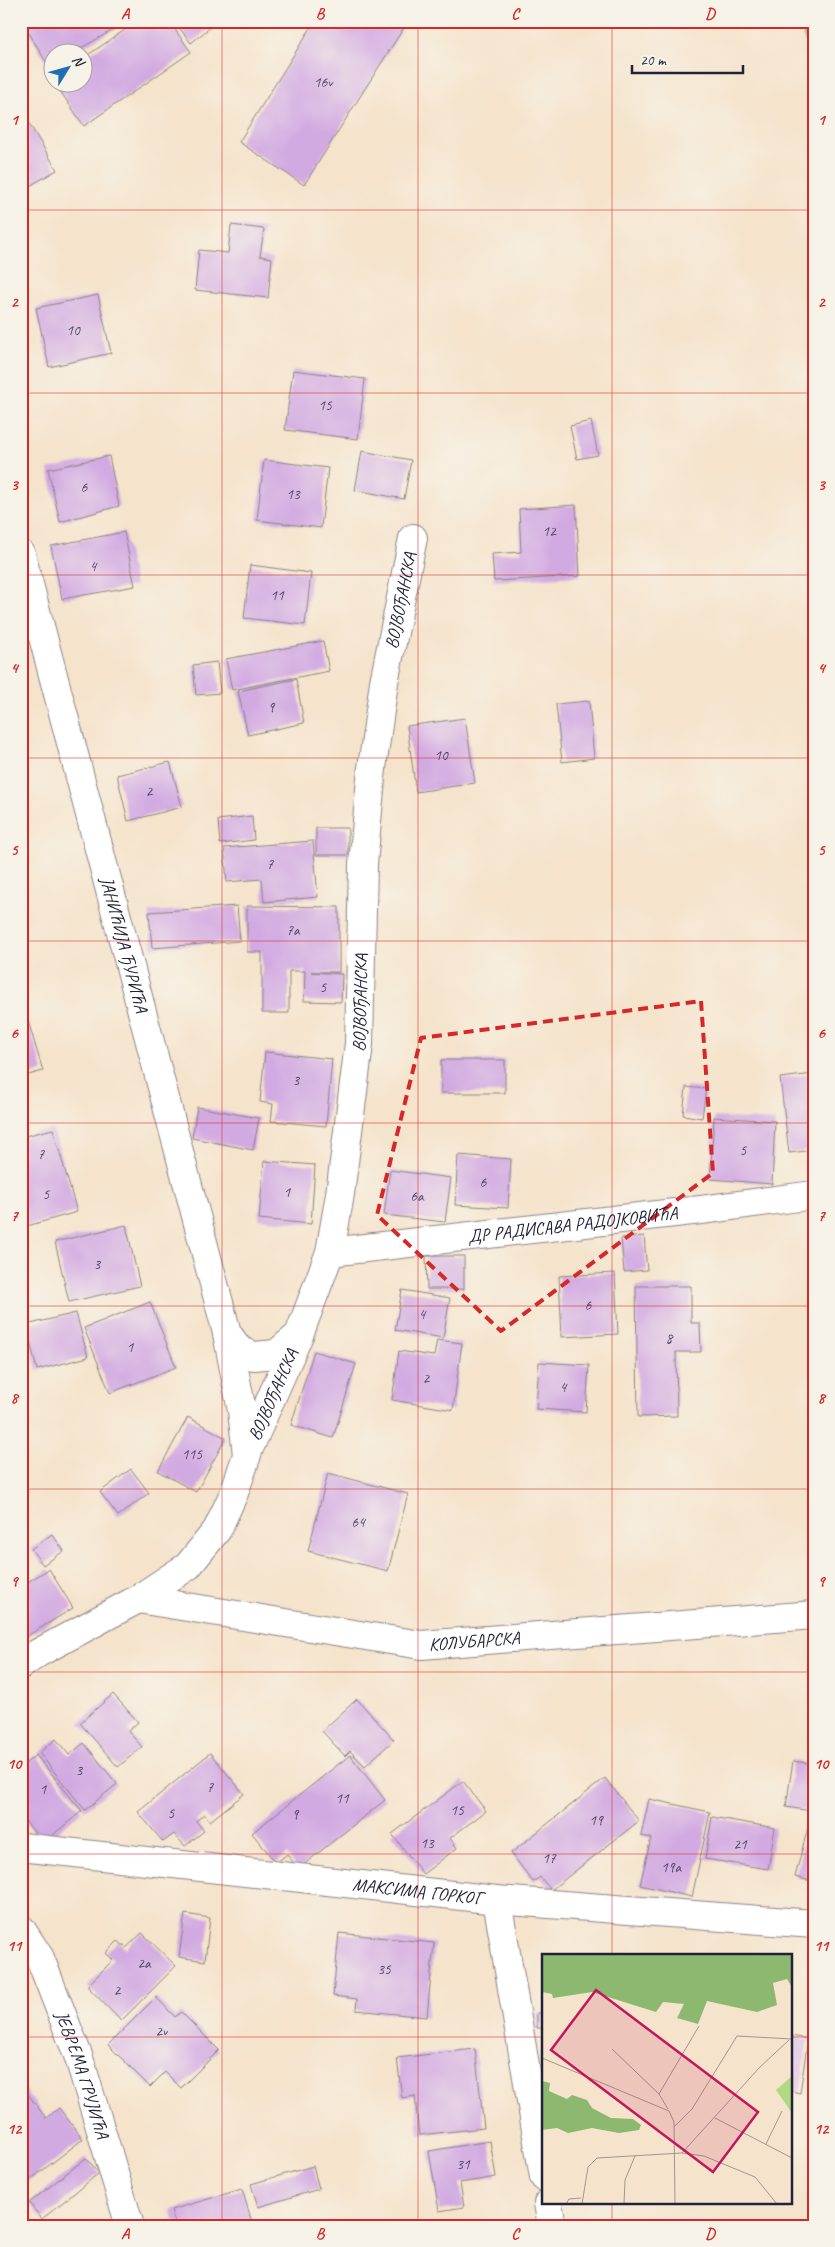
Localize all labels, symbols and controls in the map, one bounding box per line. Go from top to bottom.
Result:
text: A [121,4,131,24]
text: B [316,4,326,24]
text: C [511,4,521,24]
text: D [705,4,716,24]
north arrow [42,42,92,92]
scale bar [632,42,744,74]
text: 20 m [640,51,667,70]
text: N [69,52,89,71]
house number: 16v [314,73,334,92]
text: 1 [10,110,19,130]
text: 1 [817,110,826,130]
text: 2 [10,292,19,312]
text: 2 [817,292,826,312]
house number: 10 [66,321,81,340]
house number: 15 [318,396,333,415]
text: 3 [10,475,19,495]
text: 3 [817,475,826,495]
house number: 6 [81,478,89,497]
house number: 13 [286,485,301,504]
house number: 12 [542,522,557,541]
street label: ВОЈВОЂАНСКА [380,550,421,650]
house number: 4 [90,557,98,576]
house number: 11 [270,586,285,605]
text: 4 [10,658,19,678]
text: 4 [817,658,826,678]
house number: 9 [268,698,276,717]
house number: 10 [434,746,449,765]
house number: 2 [146,782,154,801]
text: 5 [11,840,20,860]
text: 5 [818,840,827,860]
house number: 7 [267,855,275,874]
street label: ЈАНИЋИЈА ЂУРИЋА [96,873,153,1016]
house number: 7a [286,921,301,940]
street label: ВОЈВОЂАНСКА [347,953,372,1053]
house number: 5 [320,978,328,997]
text: 6 [10,1023,19,1043]
text: 6 [817,1023,826,1043]
house number: 3 [293,1071,301,1090]
house number: 5 [740,1141,748,1160]
house number: 7 [38,1145,46,1164]
house number: 6 [480,1173,488,1192]
house number: 1 [284,1183,292,1202]
house number: 5 [43,1185,51,1204]
house number: 6a [410,1187,425,1206]
street label: ДР РАДИСАВА РАДОЈКОВИЋА [466,1202,680,1247]
text: 7 [10,1206,19,1226]
text: 7 [817,1206,826,1226]
house number: 3 [94,1255,102,1274]
house number: 6 [585,1296,593,1315]
house number: 4 [419,1305,427,1324]
house number: 8 [666,1329,674,1348]
house number: 1 [127,1338,135,1357]
street label: ВОЈВОЂАНСКА [243,1345,303,1443]
house number: 2 [423,1369,431,1388]
house number: 4 [560,1378,568,1397]
text: 8 [10,1388,19,1408]
text: 8 [817,1388,826,1408]
house number: 115 [182,1445,203,1464]
house number: 64 [351,1513,366,1532]
text: 9 [10,1571,19,1591]
text: 9 [817,1571,826,1591]
street label: КОЛУБАРСКА [428,1626,521,1655]
text: 10 [7,1754,23,1774]
text: 10 [814,1754,830,1774]
house number: 3 [76,1761,84,1780]
house number: 7 [207,1778,215,1797]
house number: 1 [40,1780,48,1799]
house number: 11 [335,1789,350,1808]
house number: 15 [450,1801,465,1820]
house number: 5 [168,1804,176,1823]
house number: 9 [292,1805,300,1824]
house number: 19 [589,1811,604,1830]
house number: 13 [420,1834,435,1853]
house number: 21 [733,1835,748,1854]
house number: 17 [542,1849,557,1868]
house number: 19a [661,1858,682,1877]
street label: МАКСИМА ГОРКОГ [352,1873,487,1910]
text: 11 [7,1936,23,1956]
text: 11 [814,1936,830,1956]
house number: 2a [137,1954,152,1973]
inset map [542,1954,792,2204]
house number: 35 [377,1960,392,1979]
house number: 2 [114,1981,122,2000]
street label: ЈЕВРЕМА ГРУЈИЋА [50,2007,114,2142]
house number: 2v [155,2022,169,2041]
text: 12 [7,2119,23,2139]
text: 12 [814,2119,830,2139]
house number: 31 [456,2155,471,2174]
text: A [121,2224,131,2244]
text: B [316,2224,326,2244]
text: C [511,2224,521,2244]
text: D [705,2224,716,2244]

